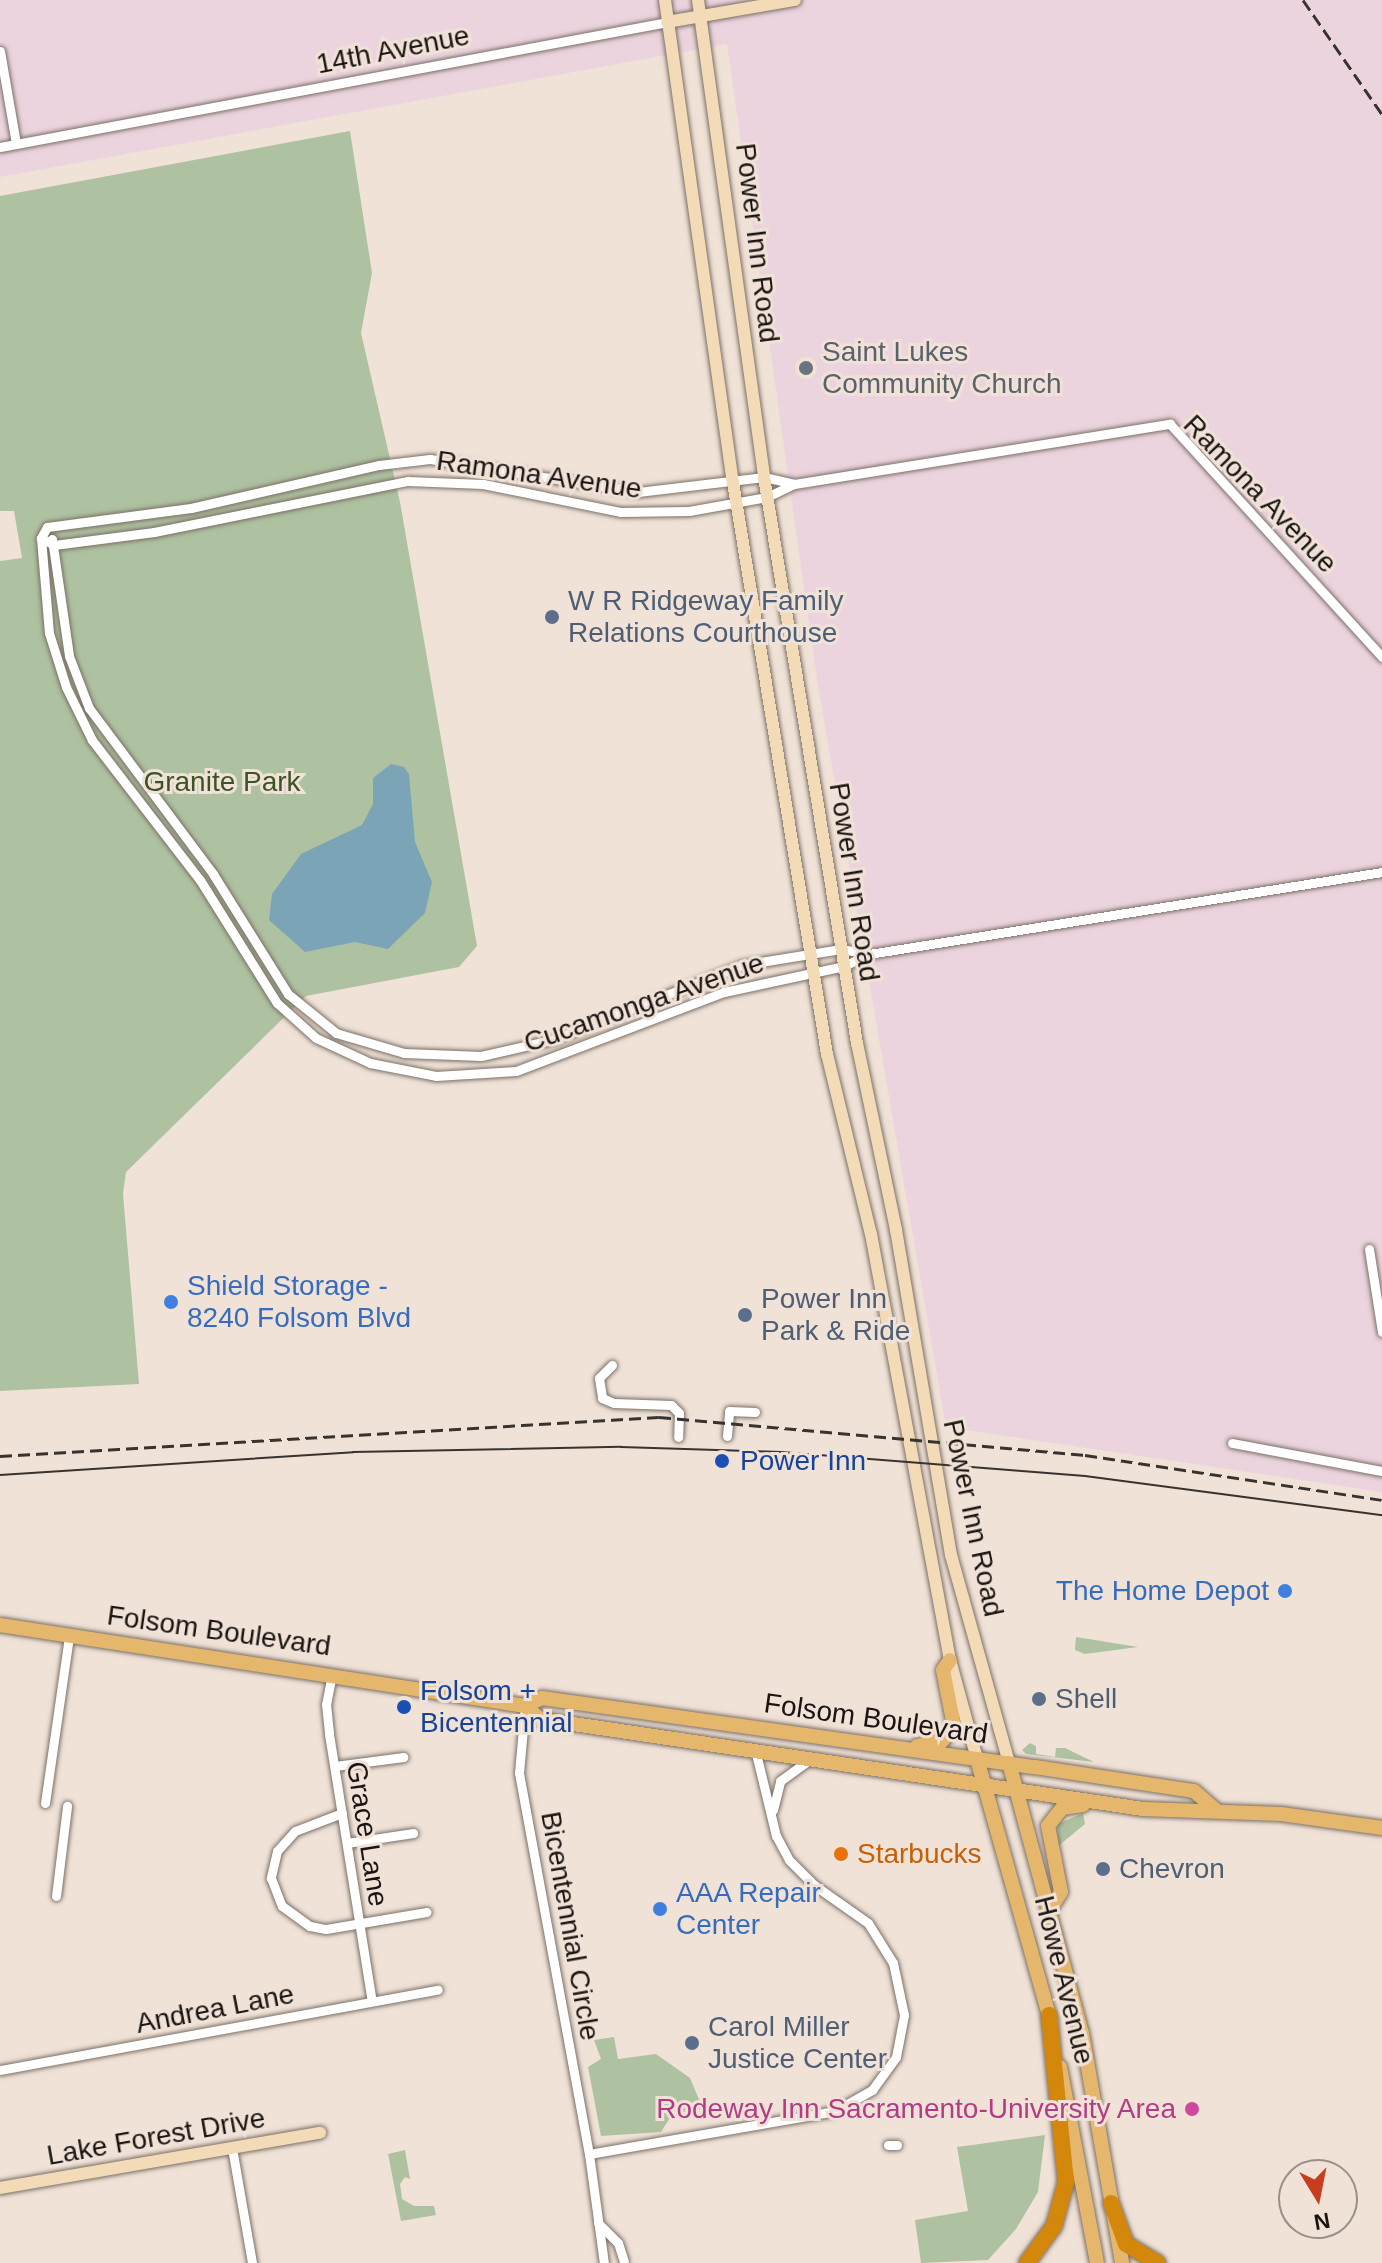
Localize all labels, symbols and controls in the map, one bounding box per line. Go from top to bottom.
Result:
street label: 14th Avenue [313,19,473,81]
street label: Power Inn Road [728,141,786,345]
place label: Saint Lukes Community Church [822,335,1062,401]
marker: Saint Lukes Community Church [797,359,815,377]
street label: Ramona Avenue [1176,407,1344,581]
street label: Ramona Avenue [434,444,644,506]
place label: W R Ridgeway Family Relations Courthouse [568,584,843,650]
marker: W R Ridgeway Family Relations Courthouse [543,608,561,626]
park label: Granite Park [143,765,301,799]
street label: Power Inn Road [822,780,886,984]
street label: Cucamonga Avenue [519,946,769,1060]
place label: Shield Storage - 8240 Folsom Blvd [187,1269,411,1335]
place label: Power Inn Park & Ride [761,1282,910,1348]
marker: Shield Storage - 8240 Folsom Blvd [162,1293,180,1311]
marker: Power Inn Park & Ride [736,1306,754,1324]
street label: Power Inn Road [936,1416,1010,1620]
place label: Power Inn [740,1444,866,1478]
marker: Power Inn [711,1450,733,1472]
place label: The Home Depot [1056,1574,1269,1608]
marker: The Home Depot [1276,1582,1294,1600]
street label: Folsom Boulevard [105,1599,333,1663]
place label: Folsom + Bicentennial [420,1674,573,1740]
place label: Shell [1055,1682,1117,1716]
street label: Folsom Boulevard [762,1687,990,1751]
marker: Shell [1030,1690,1048,1708]
marker: Folsom + Bicentennial [395,1698,413,1716]
street label: Grace Lane [339,1759,395,1909]
street label: Bicentennial Circle [533,1809,607,2043]
place label: Starbucks [857,1837,981,1871]
marker: Starbucks [832,1845,850,1863]
place label: Chevron [1119,1852,1225,1886]
marker: Chevron [1094,1860,1112,1878]
place label: AAA Repair Center [676,1876,822,1942]
street label: Howe Avenue [1027,1892,1101,2068]
marker: AAA Repair Center [651,1900,669,1918]
street label: Andrea Lane [133,1977,297,2041]
place label: Carol Miller Justice Center [708,2010,887,2076]
marker: Carol Miller Justice Center [683,2034,701,2052]
place label: Rodeway Inn Sacramento-University Area [655,2092,1176,2126]
marker: Rodeway Inn Sacramento-University Area [1183,2100,1201,2118]
street label: Lake Forest Drive [44,2101,268,2173]
north arrow [1278,2159,1358,2239]
text: N [1312,2207,1332,2235]

